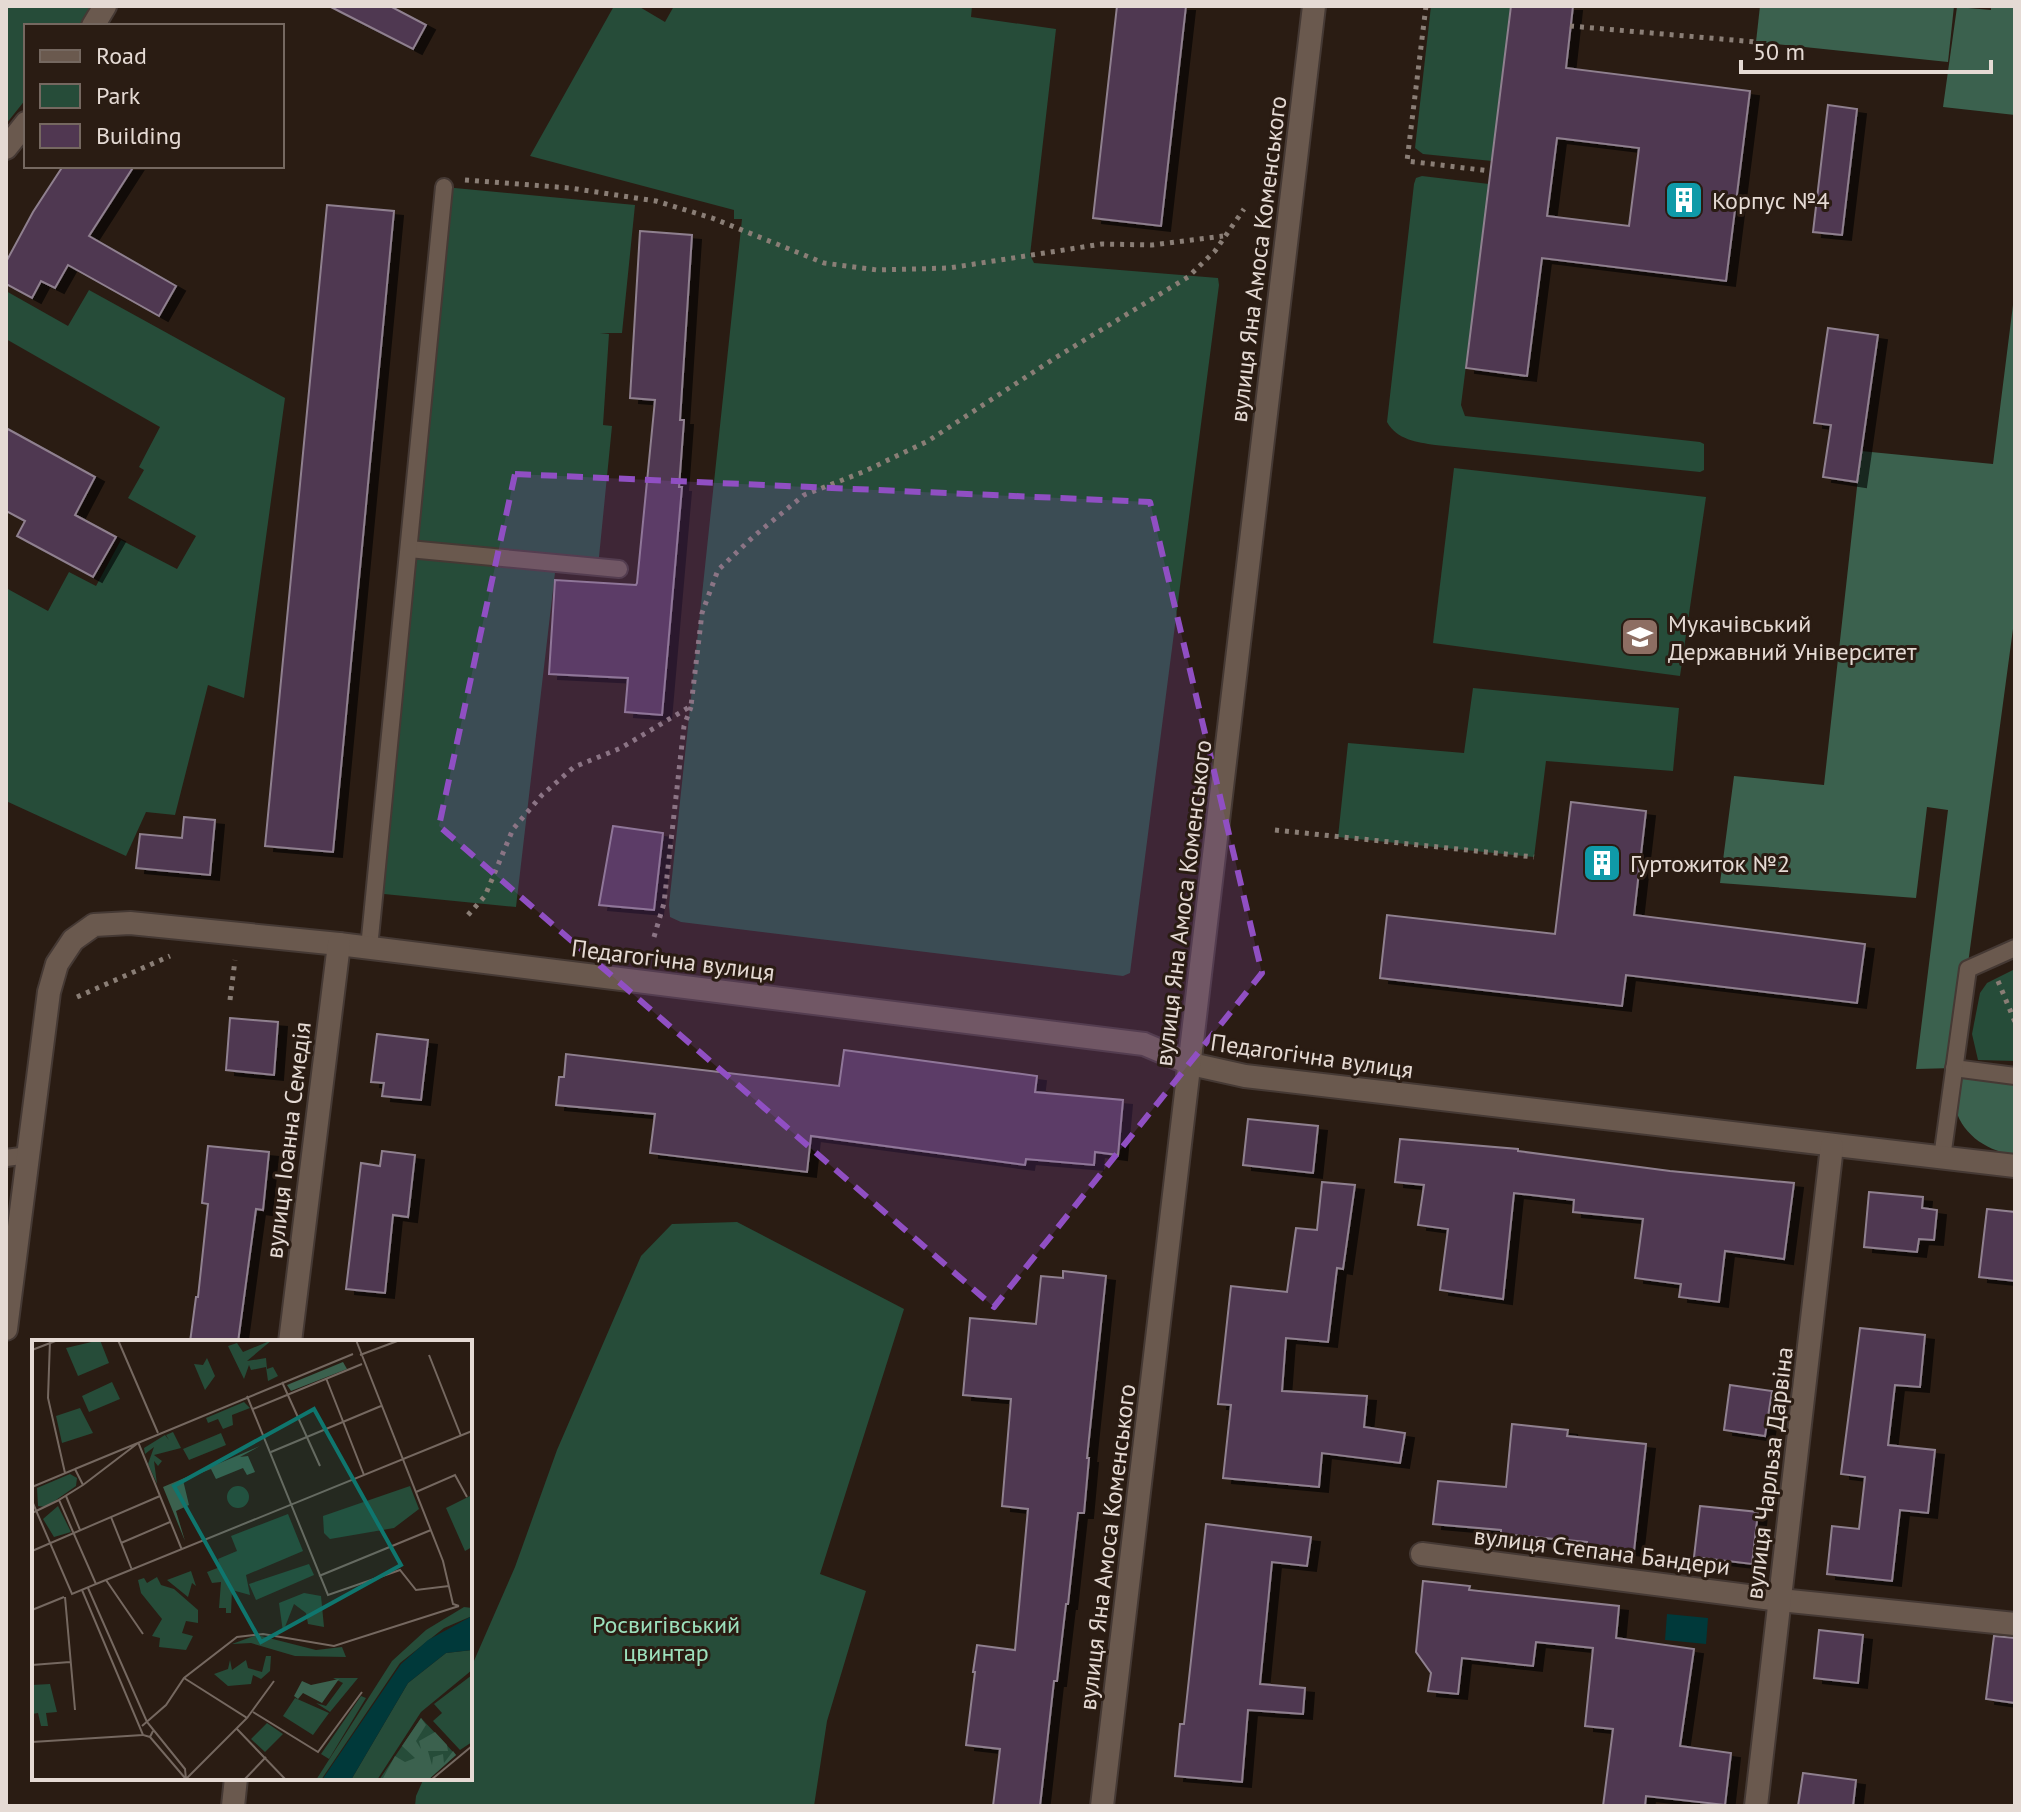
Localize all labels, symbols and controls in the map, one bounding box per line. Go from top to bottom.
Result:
legend [24,24,284,168]
scale bar [1741,24,1991,74]
text: 50 m [1753,36,1805,67]
text: Road [96,40,147,71]
text: Park [96,80,141,111]
street label: вулиця Яна Амоса Коменського [1223,94,1293,424]
text: Building [96,120,182,151]
building icon: Корпус №4 [1663,179,1705,221]
place label: Корпус №4 [1712,185,1830,216]
place label: Мукачівський Державний Університет [1668,608,1917,667]
school or university icon: Мукачівський Державний Університет [1619,616,1661,658]
street label: вулиця Яна Амоса Коменського [1148,738,1218,1068]
building icon: Гуртожиток №2 [1581,842,1623,884]
place label: Гуртожиток №2 [1630,848,1790,879]
street label: Педагогічна вулиця [570,932,776,988]
street label: вулиця Іоанна Семедія [258,1020,318,1260]
street label: Педагогічна вулиця [1209,1026,1415,1086]
inset map [32,1340,472,1780]
street label: вулиця Чарльза Дарвіна [1738,1345,1800,1601]
street label: вулиця Яна Амоса Коменського [1072,1382,1142,1712]
street label: вулиця Степана Бандери [1472,1520,1732,1582]
park label: Росвигівський цвинтар [592,1609,740,1668]

